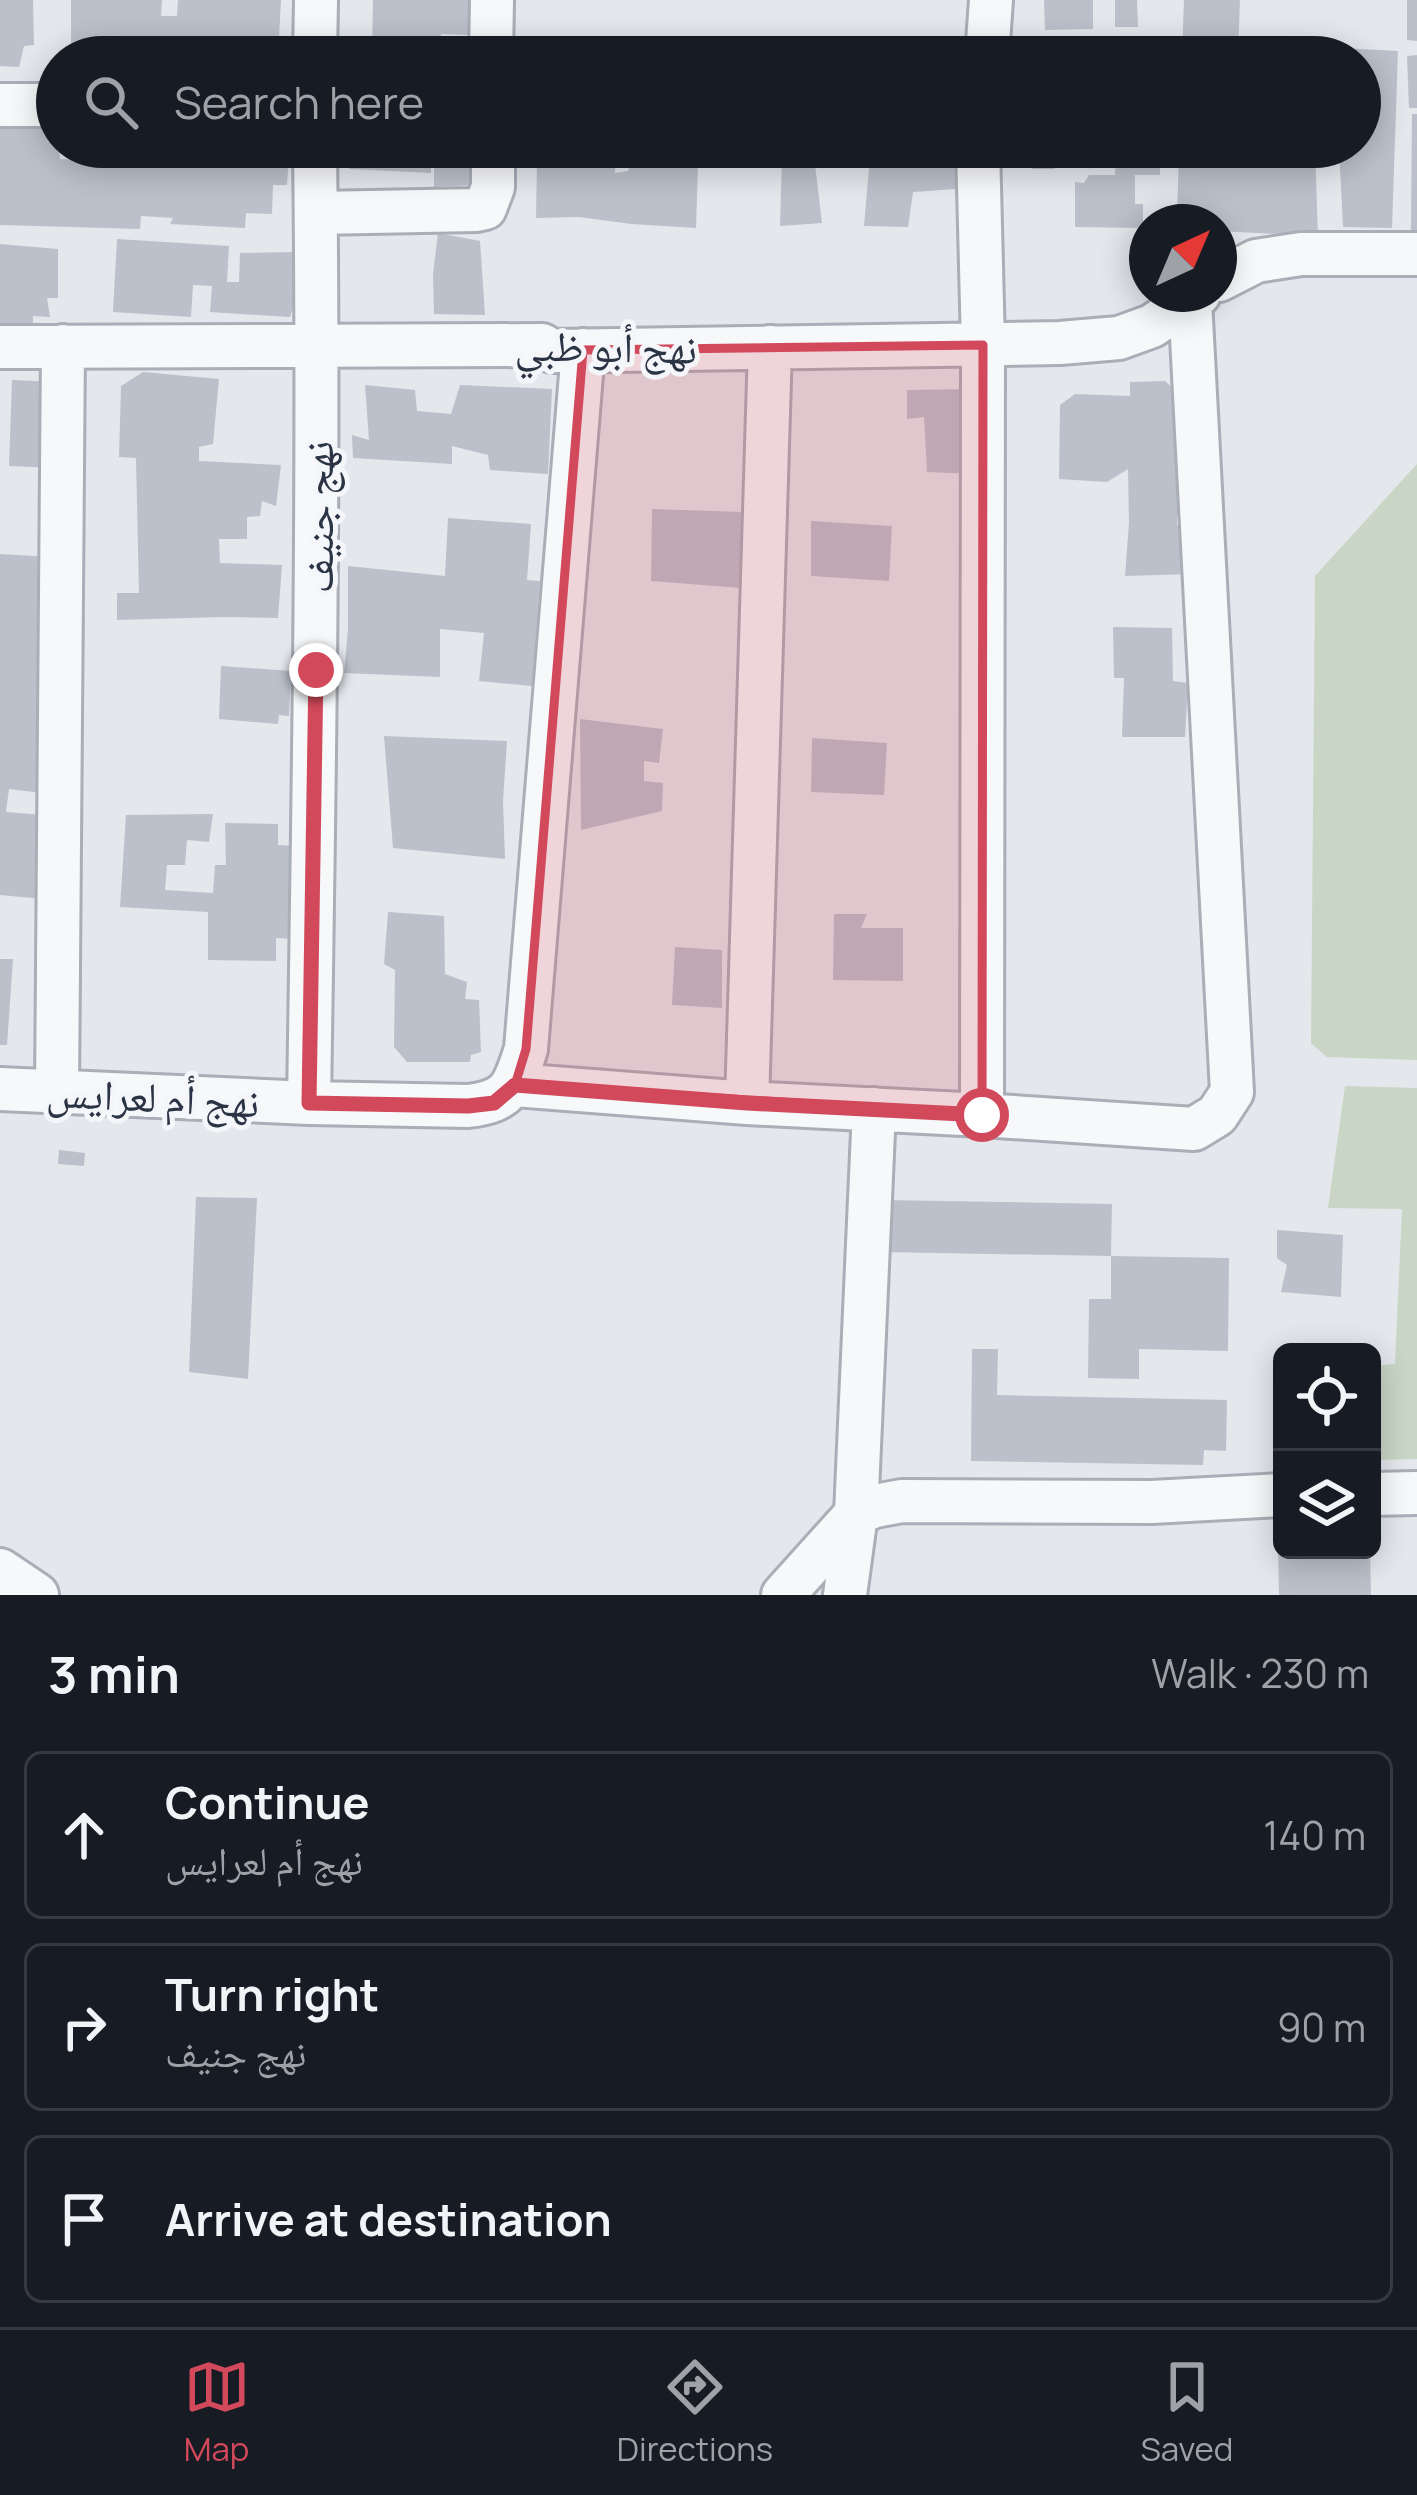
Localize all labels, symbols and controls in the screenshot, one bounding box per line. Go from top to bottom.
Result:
search box [36,36,1381,168]
icon: search [78,69,144,135]
text: Search here [174,71,424,133]
north arrow [1129,204,1237,312]
street label: نهج أبو ظبي [514,315,698,382]
street label: نهج جنيف [288,441,346,593]
route end [289,643,343,697]
street label: نهج أم لعرايس [45,1061,261,1132]
route start [955,1088,1009,1142]
map controls [1273,1343,1381,1559]
button: locate [1273,1343,1381,1451]
button: layers [1273,1451,1381,1559]
text: 3 min [48,1639,180,1708]
text: Walk · 230 m [1151,1646,1369,1700]
text: Continue [165,1771,370,1833]
icon: ahead [51,1802,117,1868]
text: 140 m [1263,1808,1366,1862]
text: نهج أم لعرايس [165,1833,363,1887]
text: Turn right [165,1963,379,2025]
icon: right [51,1994,117,2060]
text: 90 m [1277,2000,1366,2054]
text: نهج جنيف [165,2025,306,2079]
icon: arrive [51,2186,117,2252]
text: Arrive at destination [165,2188,612,2250]
tab: Map [184,2354,250,2471]
tab: Directions [617,2354,773,2471]
tab: Saved [1140,2354,1233,2471]

